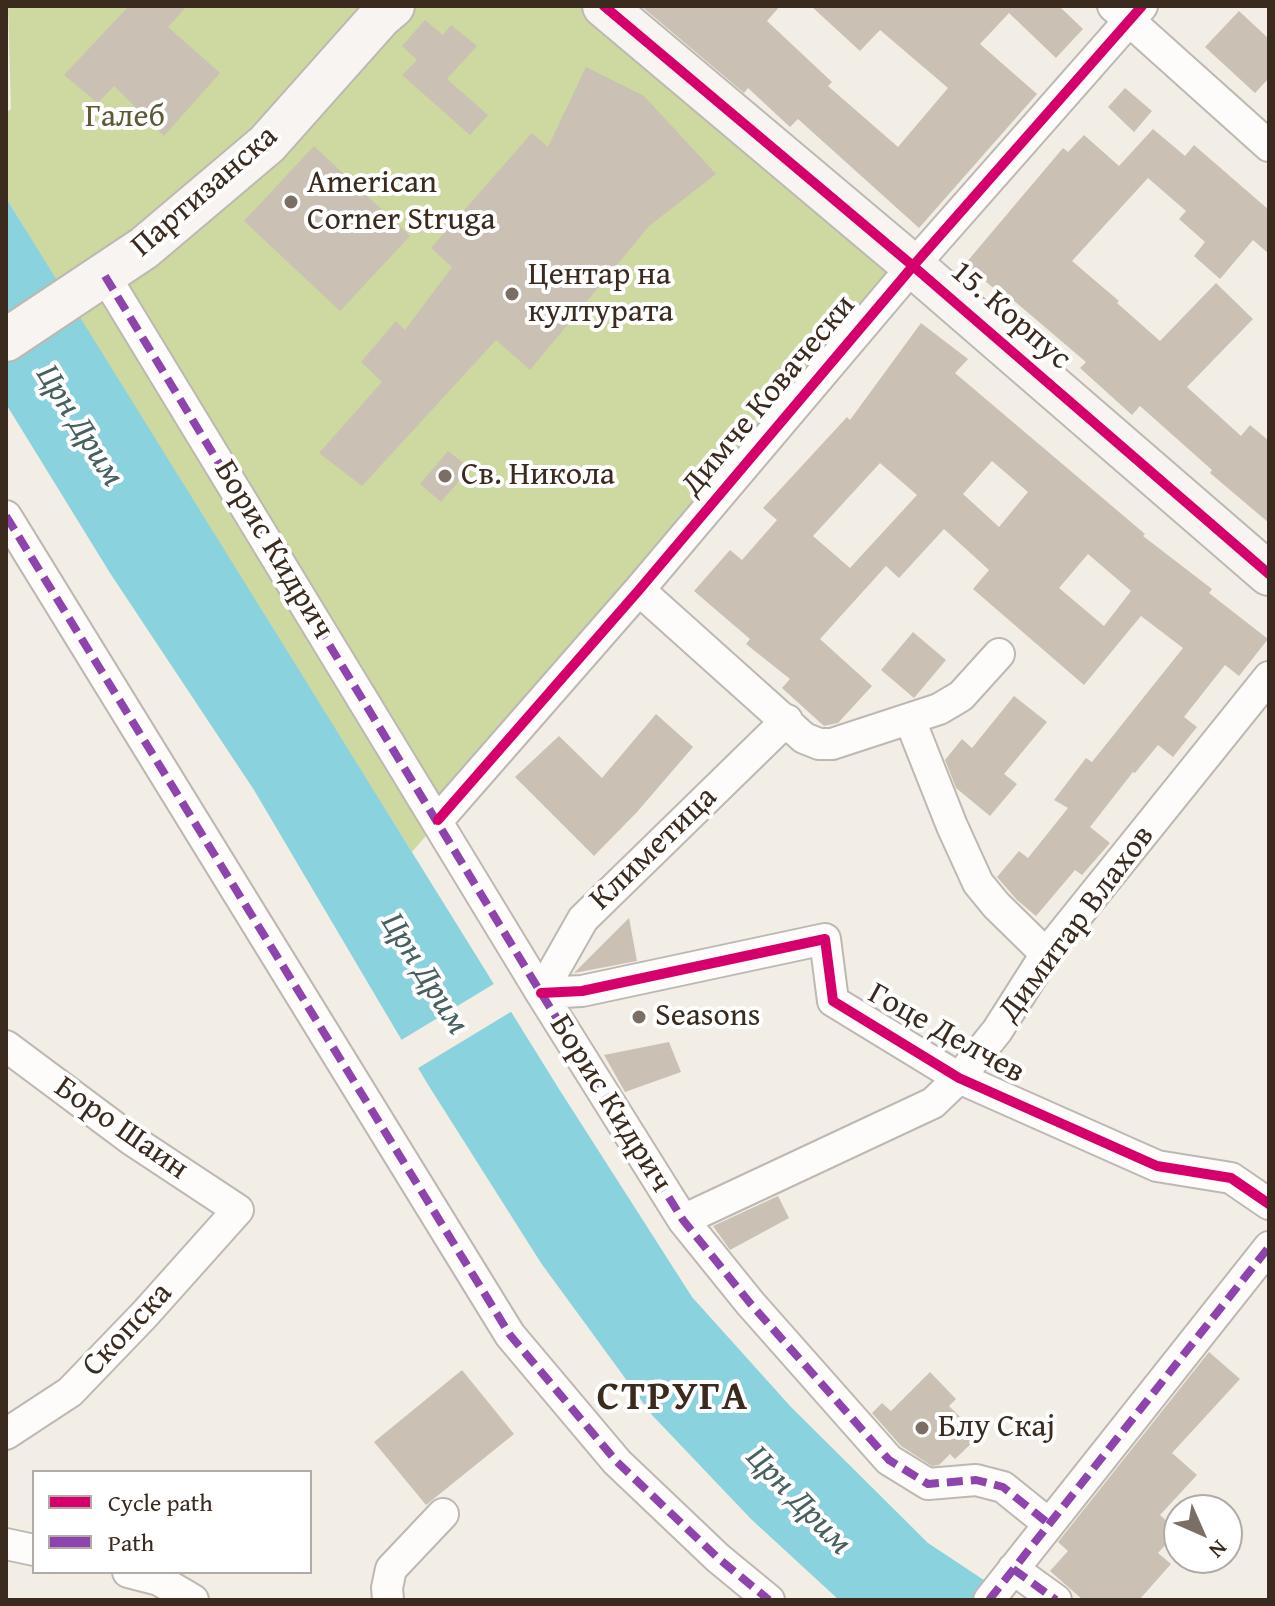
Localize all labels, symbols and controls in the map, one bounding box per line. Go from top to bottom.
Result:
park label: Галеб [85,99,165,137]
street label: Партизанска [124,118,286,266]
place label: American Corner Struga [307,165,496,240]
marker: American Corner Struga [282,193,300,211]
street label: 15. Корпус [942,253,1078,379]
place label: Центар на културата [528,257,674,332]
marker: Центар на културата [503,285,521,303]
street label: Димче Ковачески [674,288,864,504]
water label: Црн Дрим [26,358,132,494]
street label: Борис Кидрич [205,454,341,646]
place label: Св. Никола [461,457,615,495]
marker: Св. Никола [436,467,454,485]
street label: Климетица [582,779,726,919]
street label: Димитар Влахов [991,818,1163,1030]
water label: Црн Дрим [371,906,477,1042]
street label: Гоце Делчев [861,975,1031,1093]
place label: Seasons [655,998,760,1036]
street label: Борис Кидрич [540,1008,680,1200]
marker: Seasons [630,1008,648,1026]
street label: Боро Шаин [47,1069,195,1189]
street label: Скопска [75,1275,181,1385]
district label: СТРУГА [597,1375,749,1423]
place label: Блу Скај [938,1409,1055,1447]
marker: Блу Скај [913,1419,931,1437]
water label: Црн Дрим [736,1438,860,1564]
legend [32,1470,312,1574]
text: Cycle path [108,1485,213,1520]
north arrow [1163,1494,1243,1574]
text: Path [108,1525,154,1560]
text: N [1202,1533,1235,1566]

